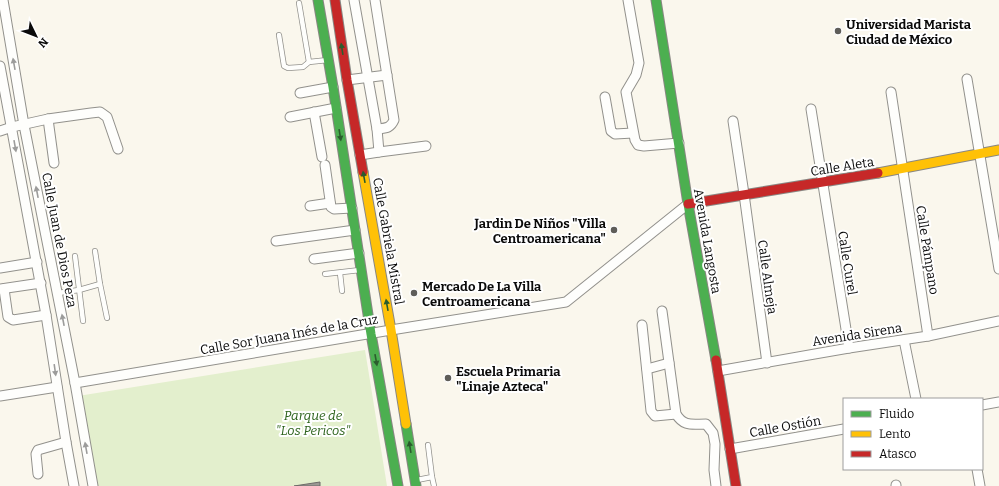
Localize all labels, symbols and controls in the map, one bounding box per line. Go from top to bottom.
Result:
north arrow [16,16,56,56]
place label: Universidad Marista Ciudad de México [846,17,972,47]
marker: Universidad Marista Ciudad de México [833,26,843,36]
text: N [35,35,51,50]
one-way arrow [339,43,345,55]
one-way arrow [10,58,16,70]
one-way arrow [337,129,343,141]
one-way arrow [13,140,19,152]
street label: Calle Aleta [809,154,875,179]
street label: Calle Juan de Dios Peza [39,171,80,309]
one-way arrow [361,171,367,183]
street label: Calle Gabriela Mistral [370,176,407,306]
one-way arrow [34,186,40,198]
street label: Avenida Langosta [691,187,724,295]
street label: Calle Pámpano [913,204,942,296]
place label: Jardin De Niños "Villa Centroamericana" [474,216,607,246]
marker: Jardin De Niños "Villa Centroamericana" [609,225,619,235]
street label: Calle Curel [835,230,860,296]
street label: Calle Almeja [755,239,780,315]
place label: Mercado De La Villa Centroamericana [422,279,542,309]
marker: Mercado De La Villa Centroamericana [409,288,419,298]
one-way arrow [384,299,390,311]
street label: Calle Sor Juana Inés de la Cruz [199,311,379,358]
one-way arrow [60,313,66,326]
street label: Avenida Sirena [811,320,903,349]
one-way arrow [373,354,379,366]
one-way arrow [52,364,58,376]
place label: Escuela Primaria "Linaje Azteca" [456,364,561,395]
marker: Escuela Primaria "Linaje Azteca" [443,373,453,383]
legend [843,398,983,470]
text: Fluido [879,407,914,421]
park label: Parque de "Los Pericos" [276,408,351,438]
street label: Calle Ostión [748,413,823,440]
text: Lento [879,427,911,441]
one-way arrow [83,441,89,454]
one-way arrow [407,441,413,454]
text: Atasco [879,447,917,461]

